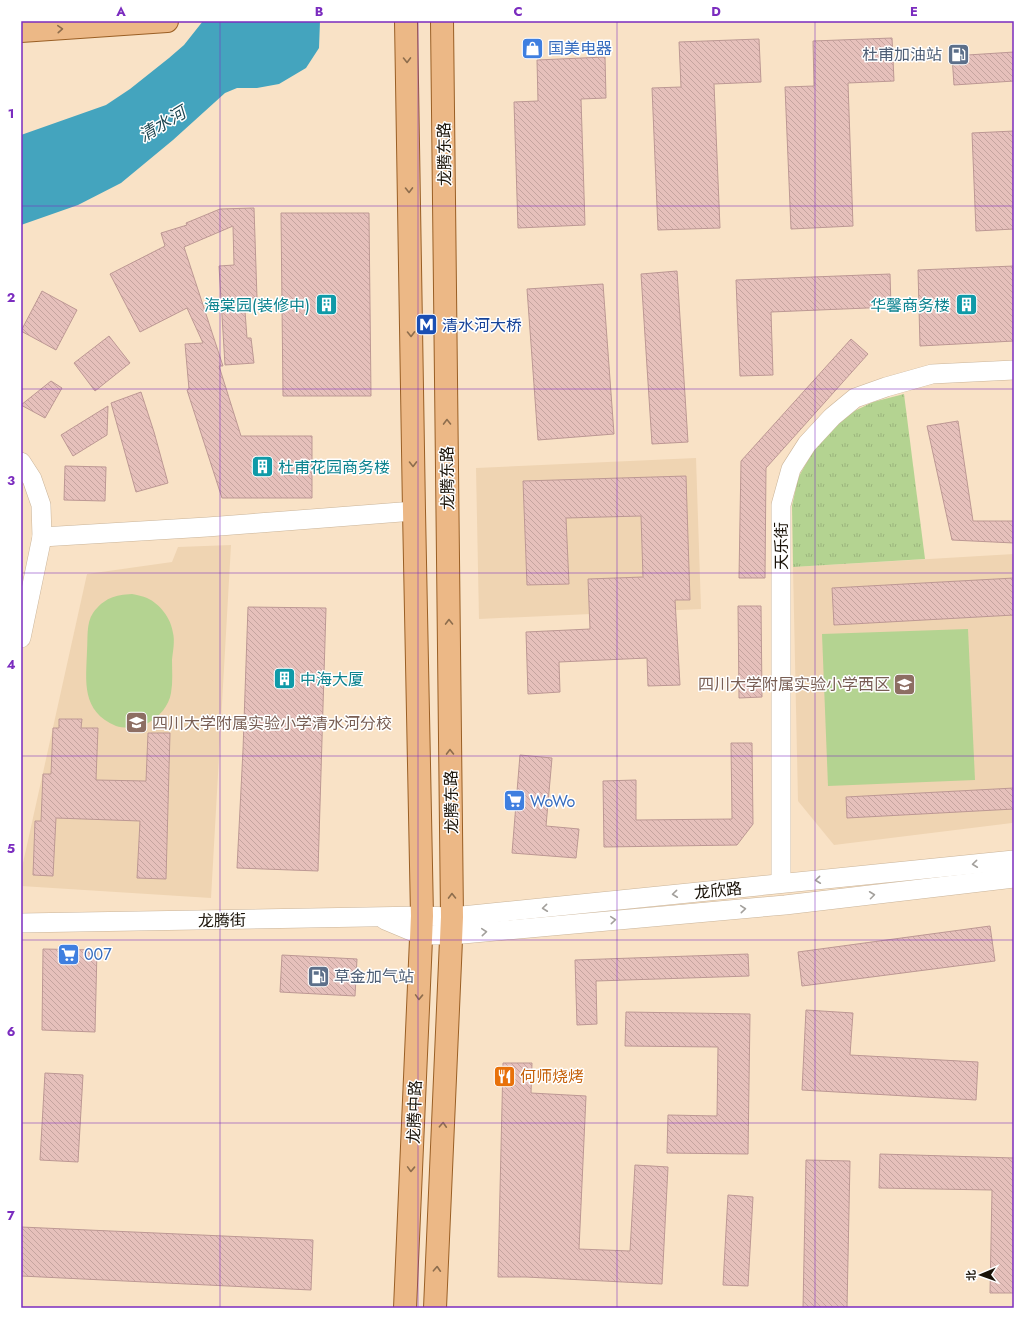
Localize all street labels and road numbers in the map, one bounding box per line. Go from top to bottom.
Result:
street label: 龙腾东路 [432,122,457,186]
street label: 龙腾东路 [435,446,460,510]
street label: 天乐街 [770,522,793,570]
street label: 龙腾东路 [439,770,464,834]
street label: 龙欣路 [693,877,743,904]
street label: 龙腾街 [198,909,246,932]
street label: 龙腾中路 [402,1080,427,1144]

